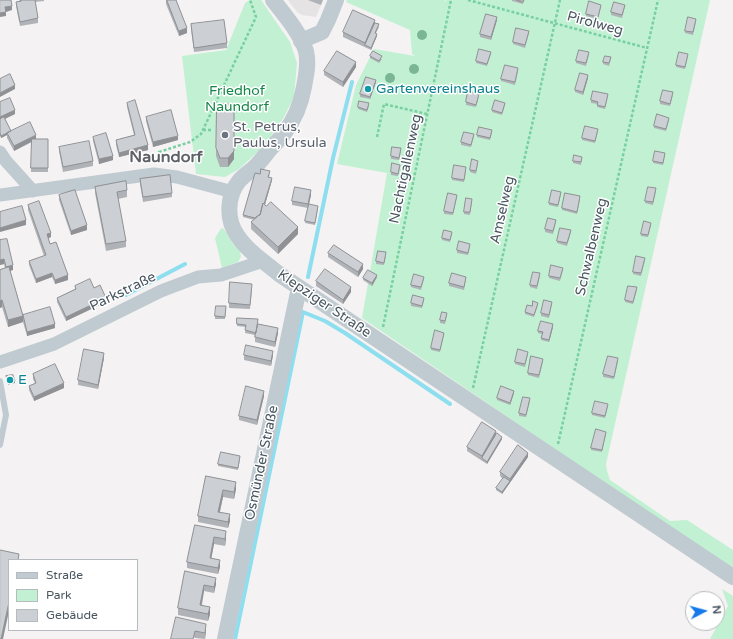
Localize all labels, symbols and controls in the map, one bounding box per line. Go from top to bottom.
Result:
street label: Pirolweg [565,8,625,40]
place label: Gartenvereinshaus [376,81,500,97]
park label: Friedhof Naundorf [205,83,269,116]
marker: Gartenvereinshaus [363,84,373,94]
street label: Nachtigallenweg [386,113,426,225]
place label: St. Petrus, Paulus, Ursula [233,119,327,152]
marker: St. Petrus, Paulus, Ursula [220,130,230,140]
district label: Naundorf [129,148,203,168]
street label: Amselweg [487,174,519,246]
street label: Schwalbenweg [573,197,611,297]
street label: Klepziger Straße [274,267,374,341]
street label: Parkstraße [87,269,159,315]
place label: E [18,372,27,388]
marker: E [5,375,15,385]
street label: Osmünder Straße [242,404,282,522]
legend [8,559,138,631]
text: Straße [46,568,83,582]
text: Park [46,588,72,602]
north arrow [685,591,725,631]
text: N [710,605,723,615]
text: Gebäude [46,608,98,622]

